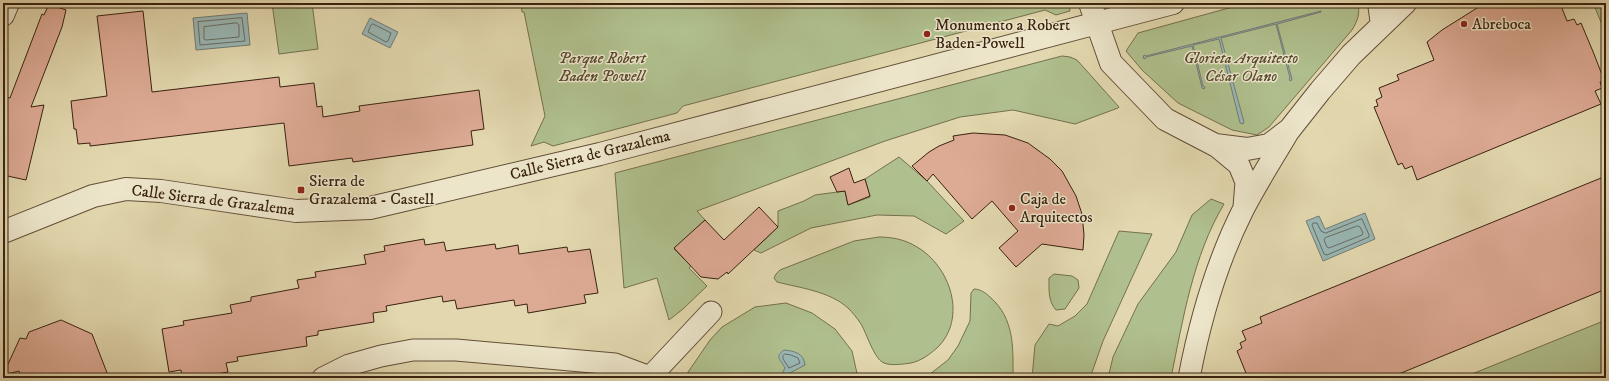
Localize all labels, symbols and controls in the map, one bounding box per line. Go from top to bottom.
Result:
place label: Abreboca [1472,14,1531,34]
place label: Monumento a Robert Baden-Powell [935,15,1070,53]
marker: Abreboca [1459,19,1469,29]
marker: Monumento a Robert Baden-Powell [922,29,932,39]
park label: Parque Robert Baden Powell [558,48,647,86]
park label: Glorieta Arquitecto César Olano [1184,48,1298,86]
street label: Calle Sierra de Grazalema [508,125,672,185]
place label: Sierra de Grazalema - Castell [309,171,435,209]
street label: Calle Sierra de Grazalema [130,180,296,220]
marker: Sierra de Grazalema - Castell [296,185,306,195]
place label: Caja de Arquitectos [1020,189,1093,227]
marker: Caja de Arquitectos [1007,203,1017,213]

